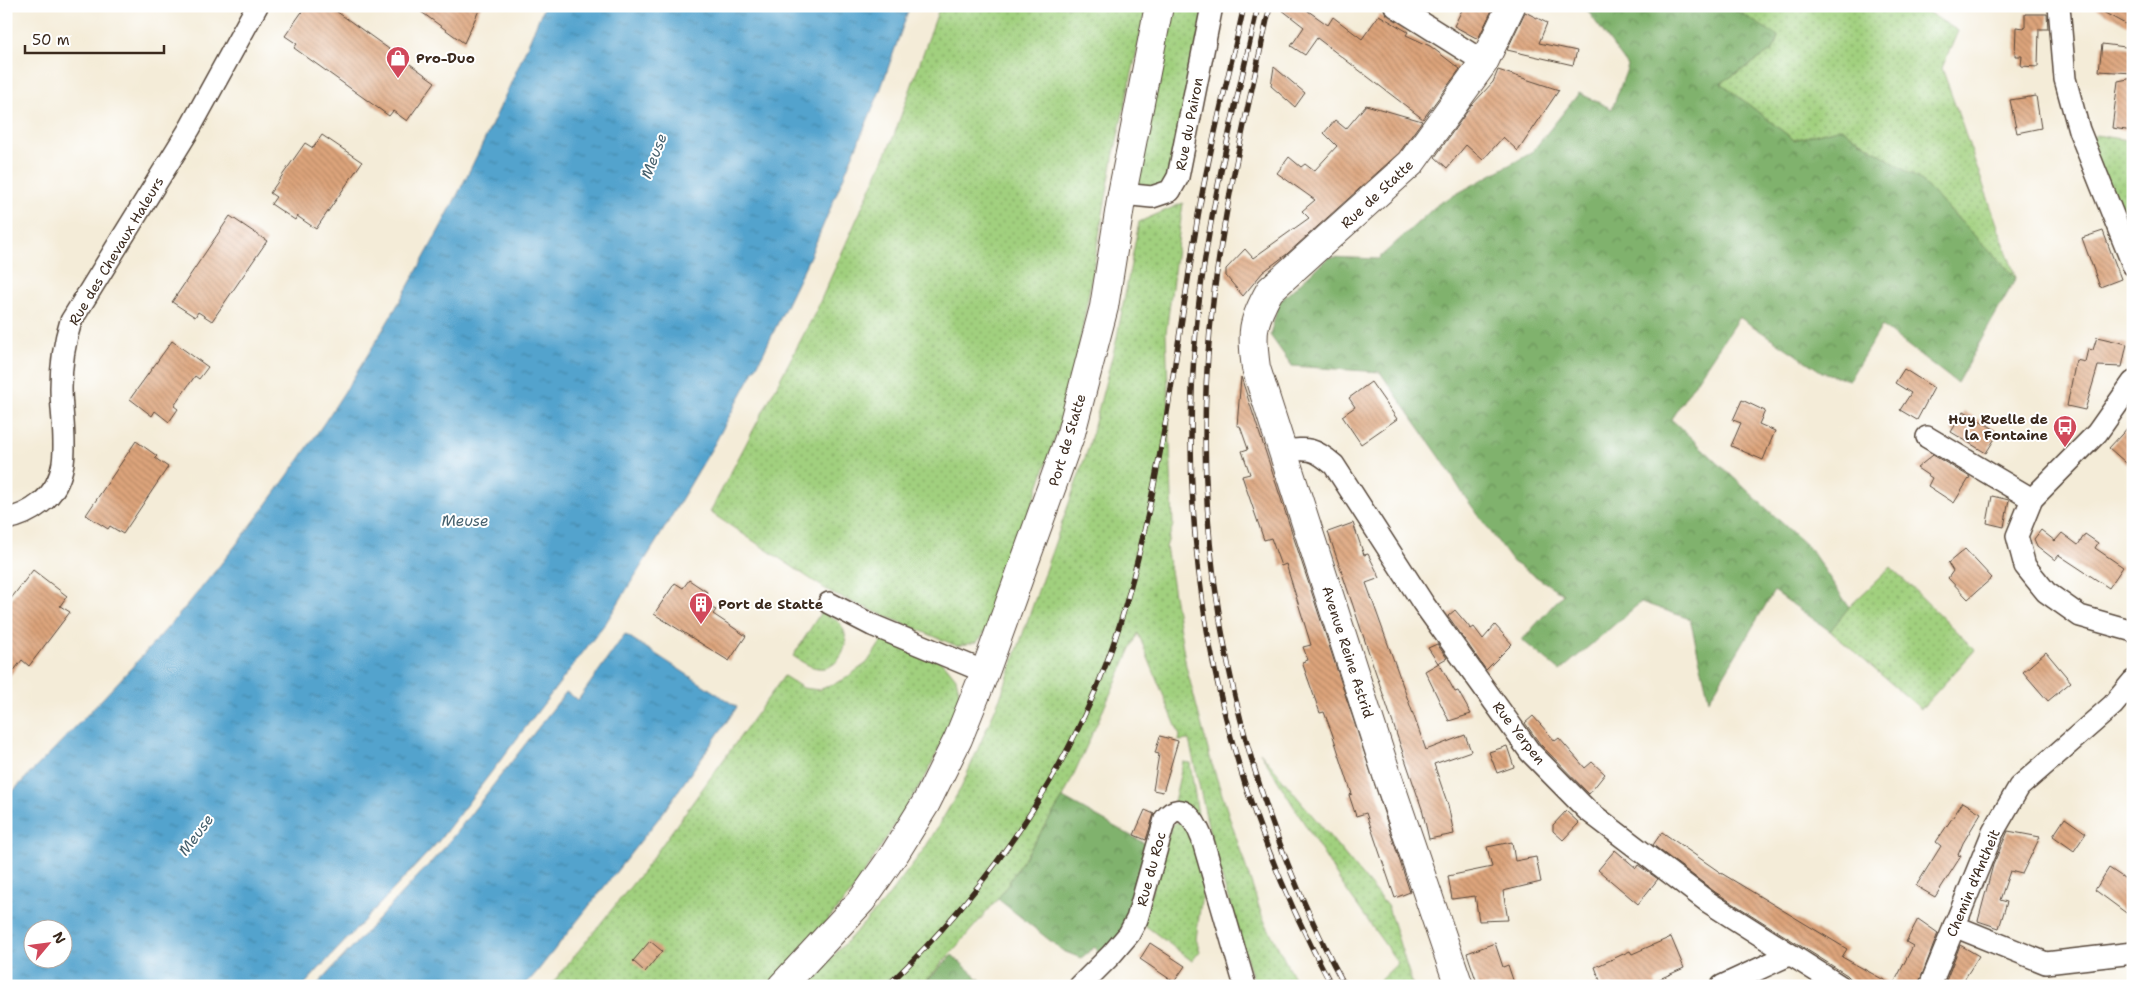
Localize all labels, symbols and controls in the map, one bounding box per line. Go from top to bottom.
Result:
scale bar [25,22,164,54]
text: 50 m [32,30,70,50]
shop icon: Pro-Duo [385,45,411,79]
place label: Pro-Duo [416,49,475,67]
street label: Rue du Pairon [1171,76,1207,172]
water label: Meuse [636,130,672,182]
street label: Rue de Statte [1337,156,1417,232]
street label: Rue des Chevaux Haleurs [64,173,168,329]
street label: Port de Statte [1044,391,1090,489]
place label: Huy Ruelle de la Fontaine [1948,410,2048,444]
bus stop icon: Huy Ruelle de la Fontaine [2052,414,2078,448]
water label: Meuse [441,511,489,531]
street label: Avenue Reine Astrid [1318,584,1378,720]
building icon: Port de Statte [688,591,714,625]
place label: Port de Statte [718,595,823,613]
street label: Rue Yerpen [1489,698,1550,769]
water label: Meuse [174,810,218,860]
street label: Chemin d'Antheit [1942,826,2004,940]
street label: Rue du Roc [1132,830,1170,908]
north arrow [22,920,72,970]
text: N [49,928,70,947]

